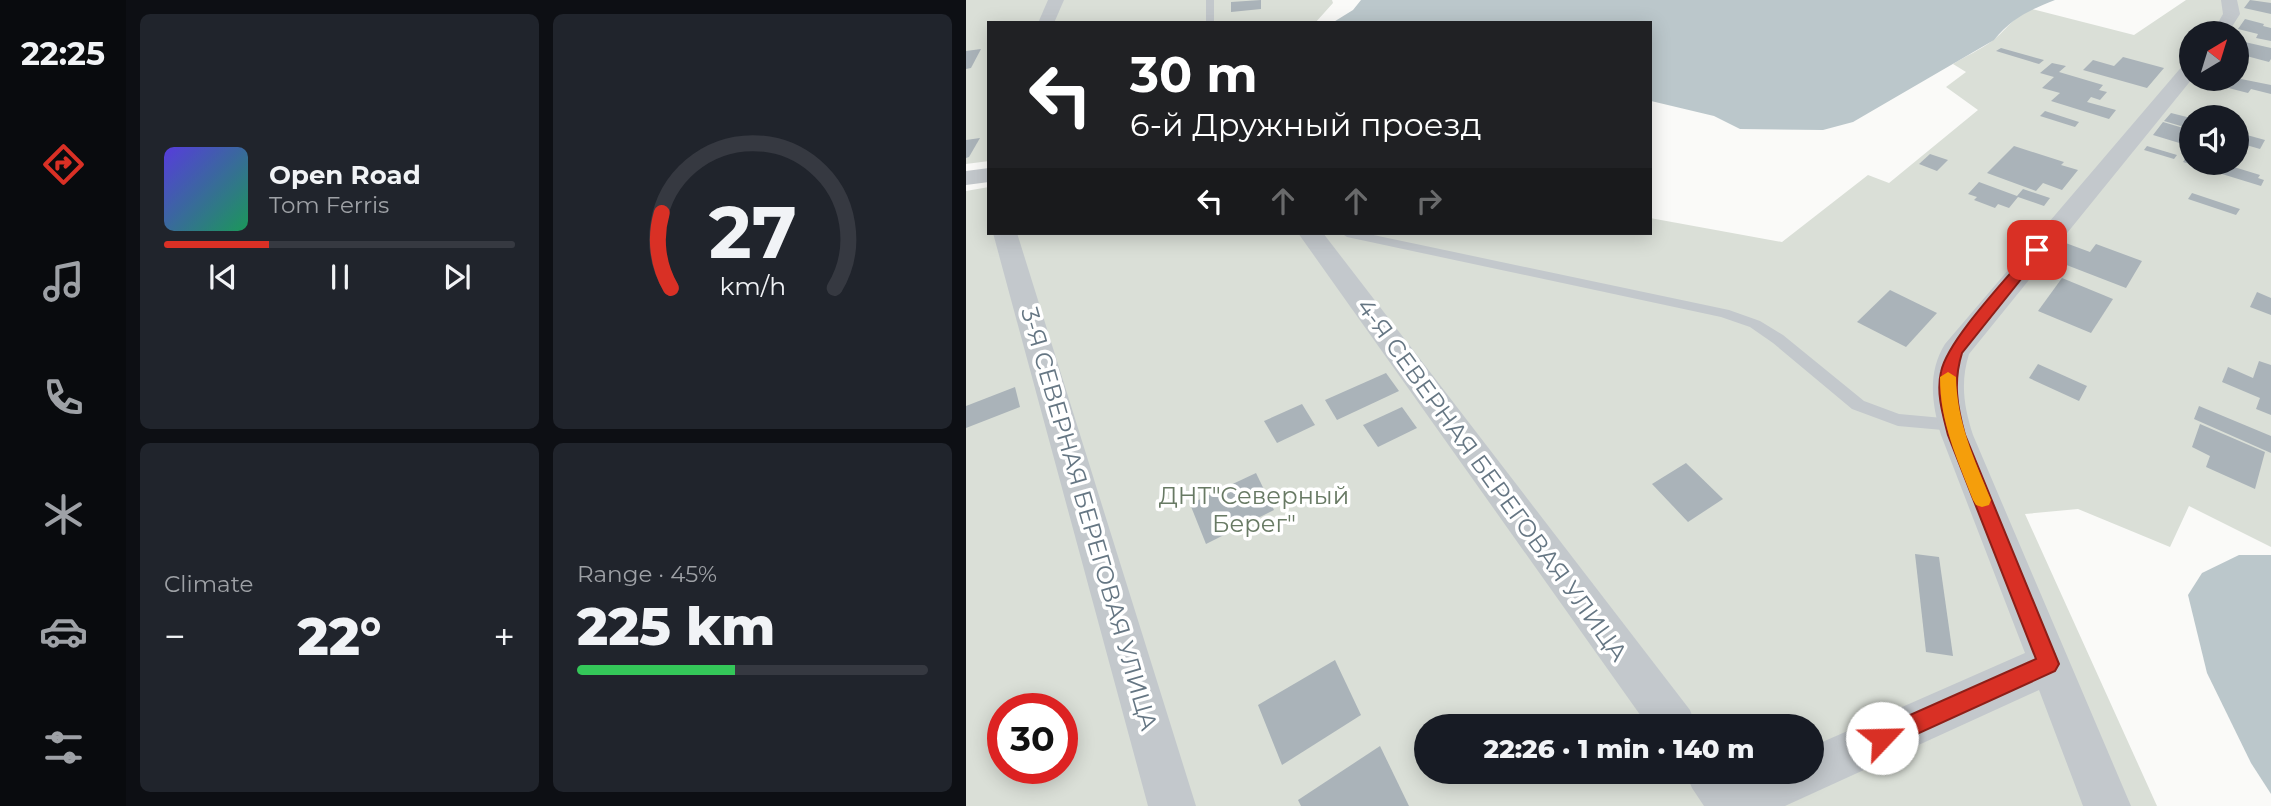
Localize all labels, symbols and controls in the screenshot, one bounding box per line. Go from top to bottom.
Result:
north arrow [2179,21,2249,91]
map controls [2179,21,2249,175]
text: 22:25 [21,34,105,73]
text: 30 m [1130,45,1258,104]
icon: left [1015,49,1106,140]
text: 6-й Дружный проезд [1130,105,1482,144]
button: sound [2179,105,2249,175]
icon: directions [39,140,88,189]
text: Open Road [269,159,421,191]
icon: left [1191,182,1229,220]
icon: ahead [1264,182,1302,220]
icon: ahead [1337,182,1375,220]
icon: right [1410,182,1448,220]
text: 27 [708,188,797,276]
text: Tom Ferris [269,191,389,219]
pin [2007,220,2067,280]
icon: arrive [2018,231,2056,269]
icon: music [39,257,88,306]
icon: previous [204,258,242,296]
icon: pause [321,258,359,296]
icon: next [438,258,476,296]
text: km/h [719,271,786,301]
street label: 4-Я СЕВЕРНАЯ БЕРЕГОВАЯ УЛИЦА [1351,293,1634,667]
street label: 3-Я СЕВЕРНАЯ БЕРЕГОВАЯ УЛИЦА [1015,304,1164,734]
icon: phone [39,373,88,422]
park label: ДНТ"Северный Берег" [1159,481,1349,538]
icon: climate [39,490,88,539]
text: Range · 45% [577,560,717,588]
text: Climate [164,570,253,598]
text: 225 km [577,595,775,658]
text: 22° [298,605,381,668]
icon: car [39,607,88,656]
text: − [164,613,186,660]
text: + [493,613,515,660]
speed limit sign: 30 [987,693,1078,784]
position arrow [1845,701,1919,775]
icon: filters [39,723,88,772]
text: 22:26 · 1 min · 140 m [1484,733,1754,765]

